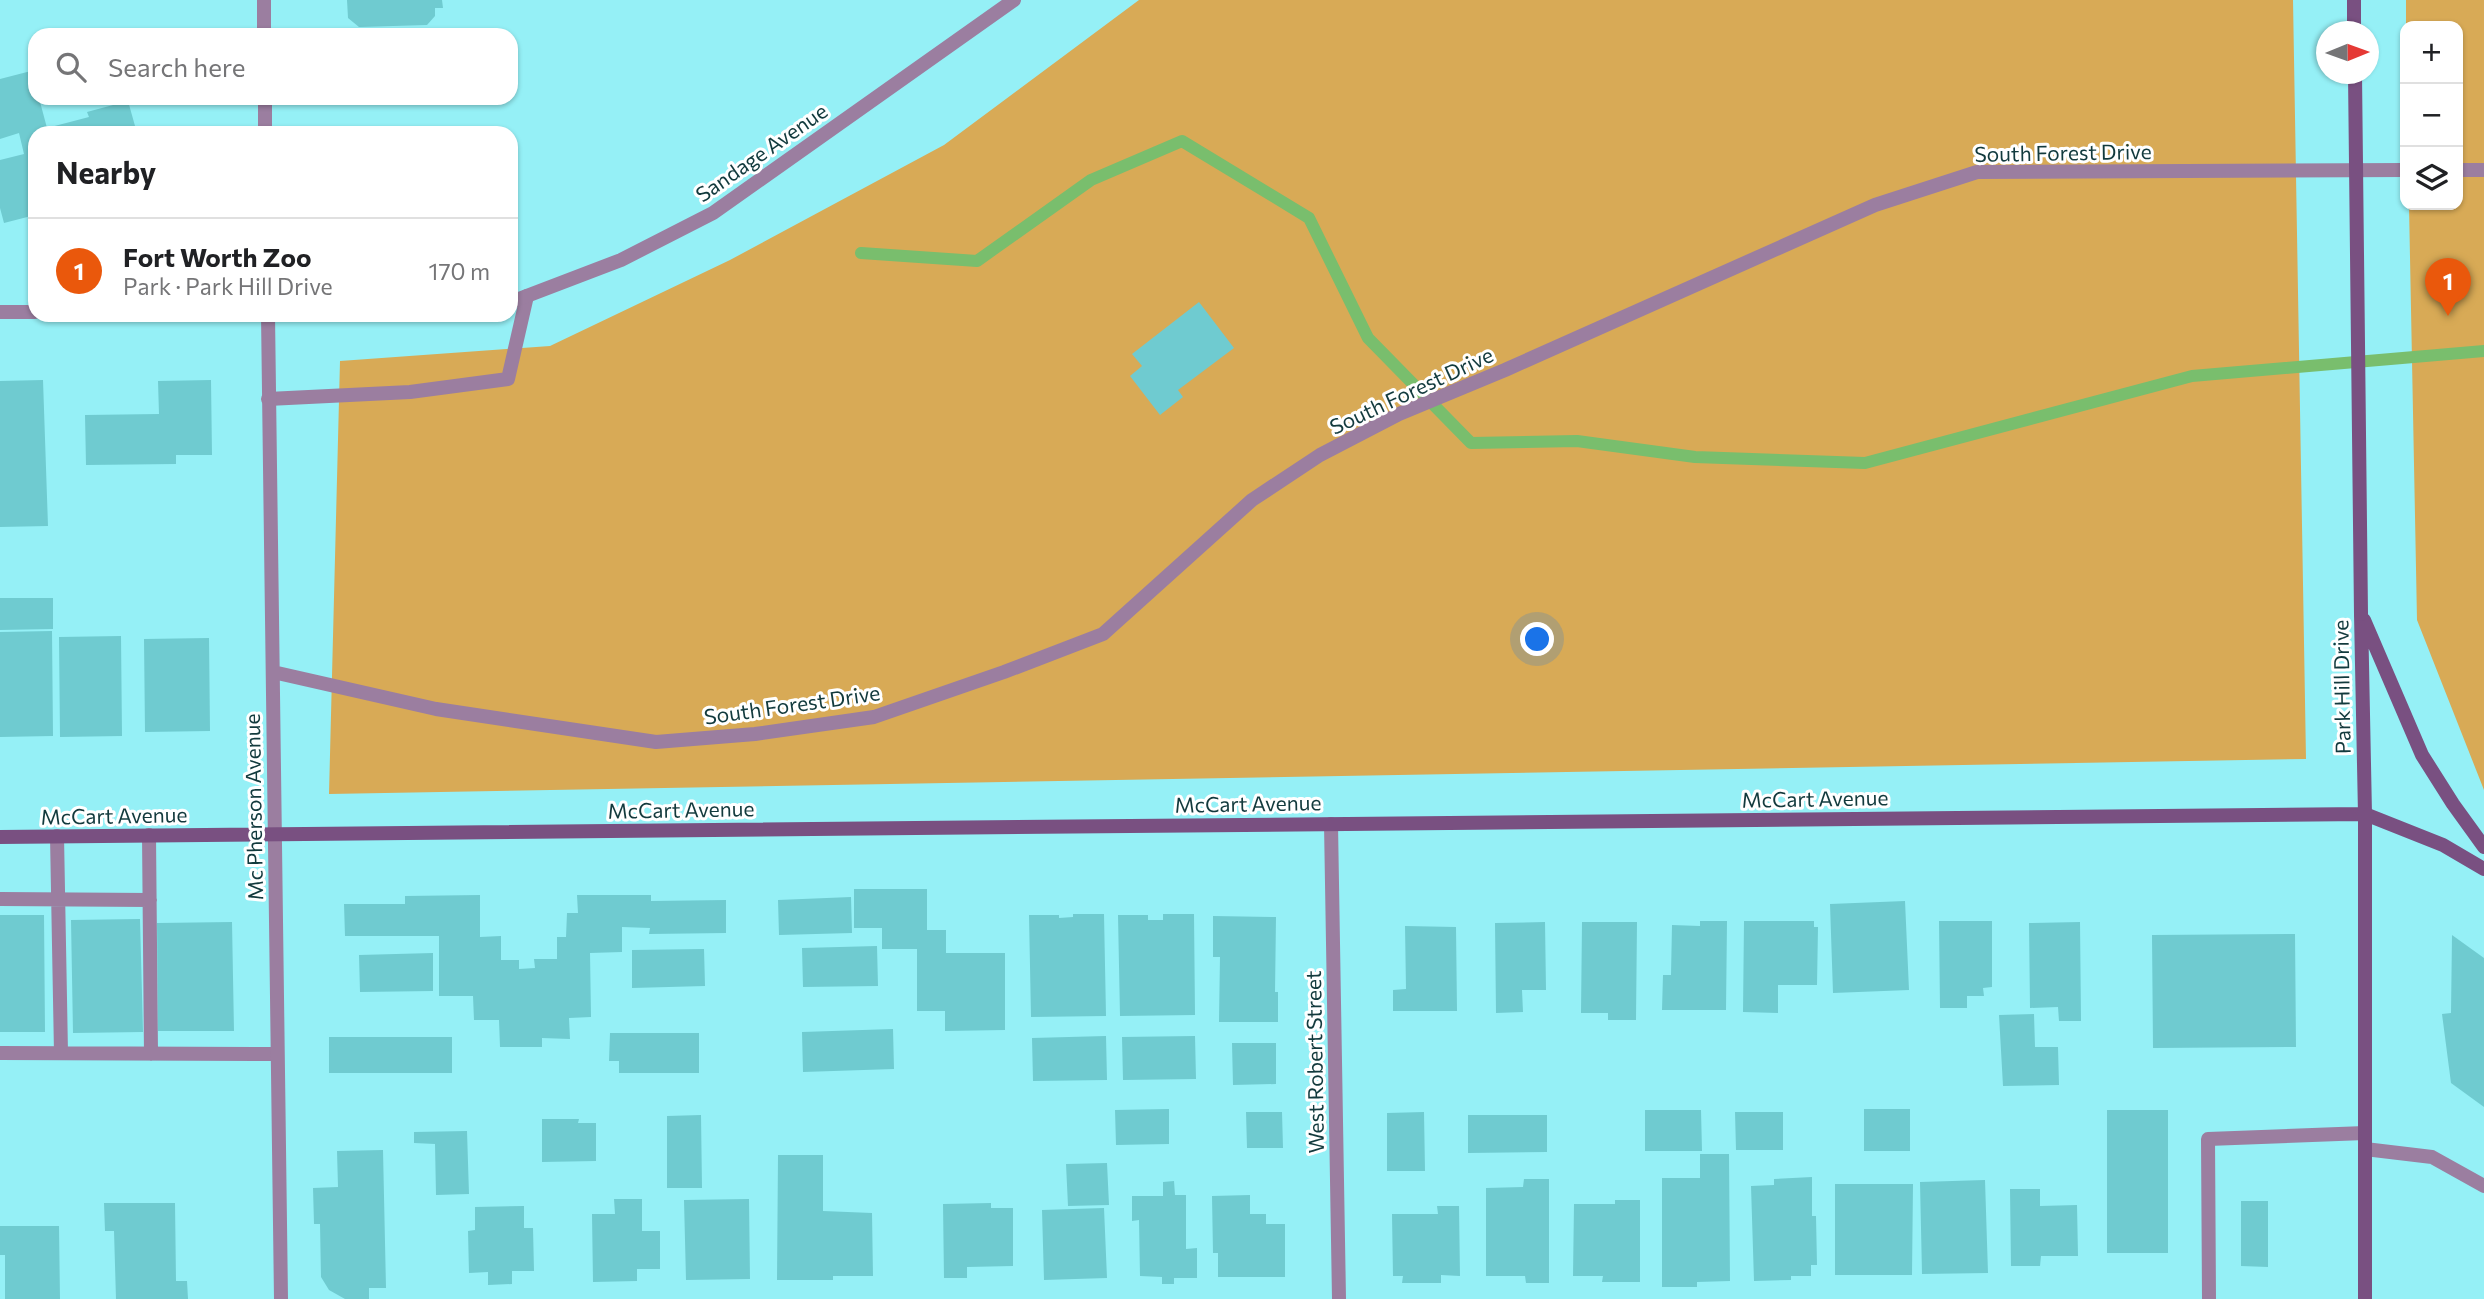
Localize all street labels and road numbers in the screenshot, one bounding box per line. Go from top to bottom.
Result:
street label: Sandage Avenue [690,97,832,207]
street label: South Forest Drive [1974,138,2152,166]
street label: South Forest Drive [1325,341,1497,439]
street label: Park Hill Drive [2327,620,2355,754]
street label: South Forest Drive [702,679,882,729]
street label: Mc Pherson Avenue [239,713,267,901]
street label: McCart Avenue [1741,784,1889,812]
street label: McCart Avenue [1174,789,1322,817]
street label: McCart Avenue [607,795,755,823]
street label: McCart Avenue [40,801,188,829]
street label: West Robert Street [1300,970,1328,1154]

